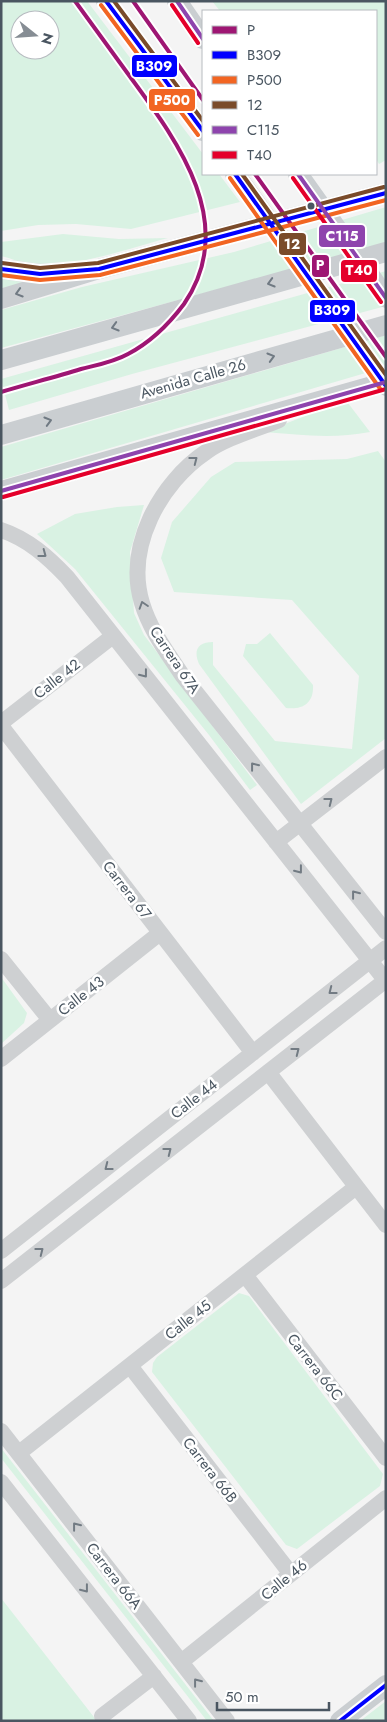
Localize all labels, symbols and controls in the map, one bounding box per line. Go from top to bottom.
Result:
north arrow [10,10,60,60]
legend [202,10,377,175]
text: P [247,19,255,41]
text: N [36,31,59,47]
text: B309 [247,44,281,66]
line badge: B309 [131,54,178,78]
text: B309 [136,56,172,76]
text: P500 [247,69,282,91]
line badge: P500 [148,88,196,112]
text: P500 [154,90,190,110]
text: 12 [247,94,262,116]
text: C115 [247,119,279,141]
text: T40 [247,144,272,166]
unlabelled marker [306,201,316,211]
line badge: C115 [318,224,366,248]
text: C115 [325,226,359,246]
line badge: 12 [278,232,307,256]
text: 12 [284,234,300,254]
line badge: P [311,254,330,278]
text: P [316,255,325,275]
line badge: T40 [340,259,378,283]
text: T40 [346,260,372,280]
one-way arrow [268,278,276,288]
one-way arrow [15,288,24,298]
line badge: B309 [309,299,356,323]
text: B309 [314,300,350,320]
one-way arrow [110,321,119,332]
one-way arrow [267,352,276,363]
street label: Avenida Calle 26 [138,353,248,405]
one-way arrow [43,417,52,427]
one-way arrow [189,457,198,466]
one-way arrow [37,548,47,557]
one-way arrow [139,601,149,609]
street label: Carrera 67A [144,622,206,698]
street label: Calle 42 [29,654,85,704]
one-way arrow [138,668,146,677]
one-way arrow [251,763,260,772]
one-way arrow [323,799,332,807]
street label: Carrera 67 [97,856,157,924]
one-way arrow [293,864,301,873]
one-way arrow [352,890,361,899]
street label: Calle 43 [53,971,109,1021]
one-way arrow [328,985,337,994]
one-way arrow [290,1048,299,1056]
street label: Calle 44 [166,1074,222,1124]
one-way arrow [162,1148,171,1156]
one-way arrow [104,1161,114,1170]
one-way arrow [34,1248,43,1256]
street label: Calle 45 [160,1295,216,1345]
street label: Carrera 66C [282,1329,348,1405]
street label: Carrera 66B [177,1433,243,1507]
one-way arrow [72,1523,81,1532]
street label: Carrera 66A [81,1538,147,1614]
street label: Calle 46 [256,1554,312,1606]
one-way arrow [80,1583,88,1592]
one-way arrow [195,1679,203,1688]
scale bar [217,1680,330,1712]
text: 50 m [225,1686,259,1708]

